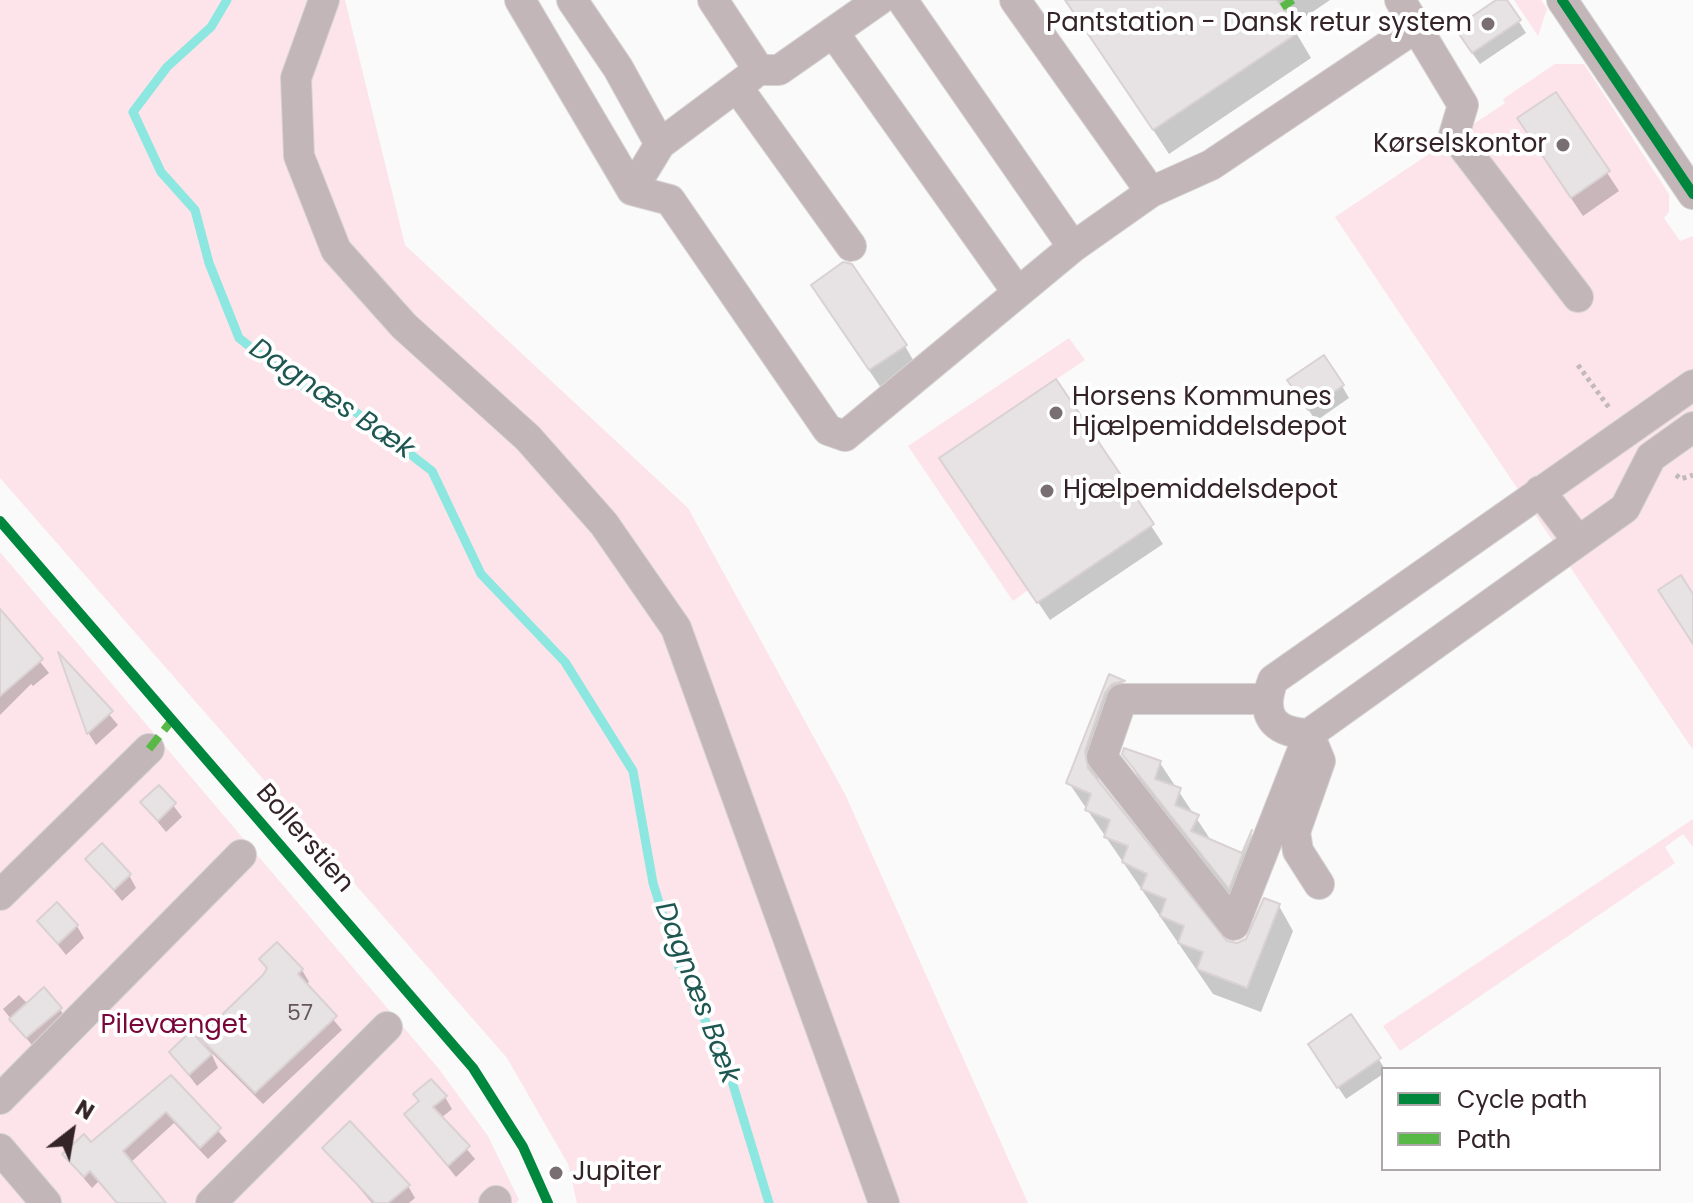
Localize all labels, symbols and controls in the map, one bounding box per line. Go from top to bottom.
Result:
place label: Pantstation - Dansk retur system [1046,8,1472,40]
marker: Pantstation - Dansk retur system [1479,15,1497,33]
place label: Kørselskontor [1373,129,1547,161]
marker: Kørselskontor [1554,136,1572,154]
water label: Dagnæs Bæk [242,333,420,467]
place label: Horsens Kommunes Hjælpemiddelsdepot [1072,382,1347,444]
marker: Horsens Kommunes Hjælpemiddelsdepot [1047,404,1065,422]
place label: Hjælpemiddelsdepot [1063,475,1338,507]
marker: Hjælpemiddelsdepot [1038,482,1056,500]
street label: Bollerstien [248,778,360,900]
water label: Dagnæs Bæk [646,898,746,1088]
house number: 57 [287,1001,313,1027]
park label: Pilevænget [101,1010,247,1042]
legend [1381,1067,1661,1171]
text: Cycle path [1457,1083,1587,1116]
north arrow [32,1091,112,1171]
text: N [70,1092,100,1128]
text: Path [1457,1123,1511,1156]
place label: Jupiter [572,1157,662,1189]
marker: Jupiter [547,1164,565,1182]

